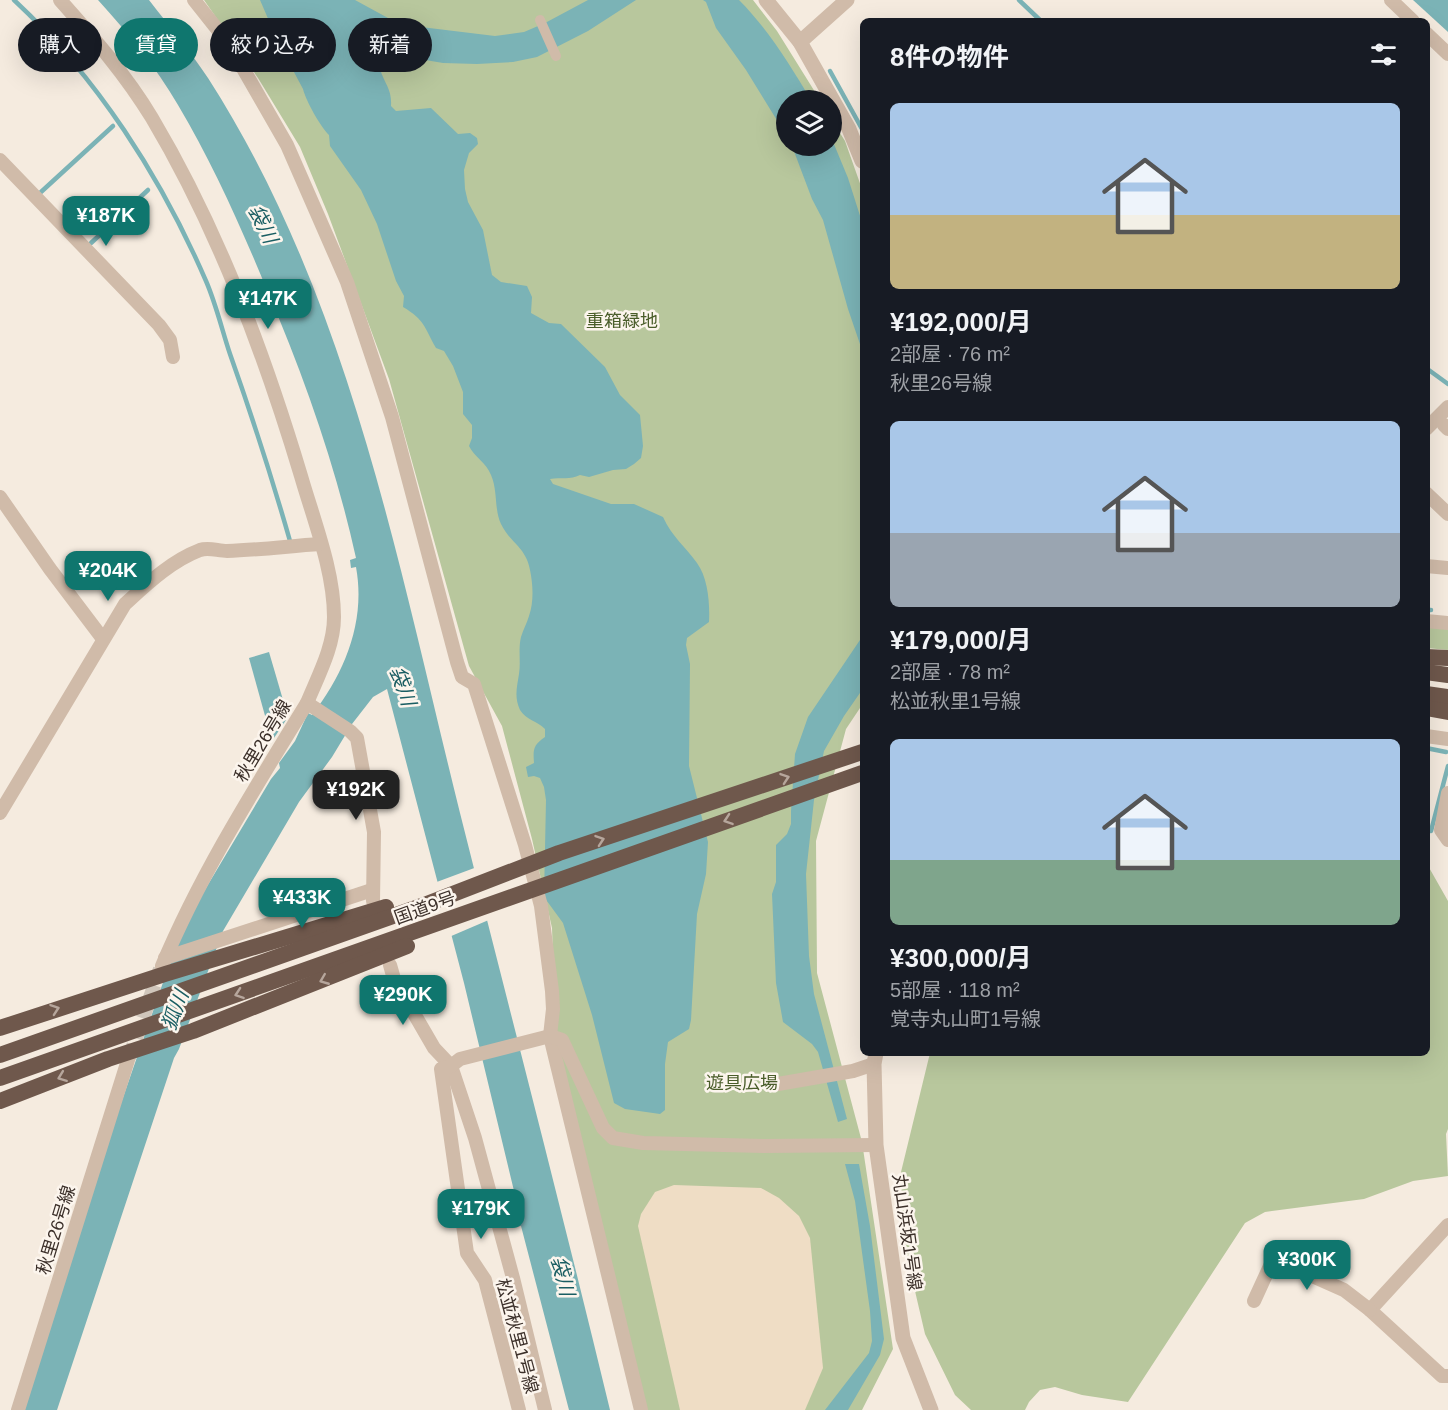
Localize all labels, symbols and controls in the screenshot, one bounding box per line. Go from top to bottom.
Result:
chip: 購入 [18,18,102,72]
chip: 賃貸 [114,18,198,72]
chip: 絞り込み [210,18,336,72]
chip: 新着 [348,18,432,72]
icon: filters [1367,38,1400,71]
text: 8件の物件 [890,42,1008,72]
map controls [776,90,842,156]
button: layers [776,90,842,156]
icon: home [1091,142,1199,250]
pin: ¥187K [64,196,148,247]
water label: 袋川 [244,201,283,249]
text: ¥187K [77,204,135,226]
pin: ¥147K [226,279,310,330]
text: ¥147K [239,287,297,309]
text: ¥192,000/月 [890,307,1032,337]
park label: 重箱緑地 [586,311,658,331]
text: 2部屋 · 76 m² [890,343,1010,365]
text: 秋里26号線 [890,372,992,394]
icon: home [1091,460,1199,568]
pin: ¥204K [66,551,150,602]
text: ¥204K [79,559,137,581]
text: ¥179,000/月 [890,625,1032,655]
text: 2部屋 · 78 m² [890,661,1010,683]
water label: 袋川 [386,664,421,710]
text: 松並秋里1号線 [890,690,1021,712]
street label: 秋里26号線 [231,696,295,786]
pin: ¥192K [314,770,398,821]
one-way arrow [779,772,790,785]
text: ¥192K [327,778,385,800]
icon: home [1091,778,1199,886]
one-way arrow [723,813,734,826]
one-way arrow [594,834,605,847]
pin: ¥433K [260,878,344,929]
text: ¥433K [273,886,331,908]
street label: 国道9号 [392,888,458,928]
text: ¥300,000/月 [890,943,1032,973]
one-way arrow [319,973,330,985]
pin: ¥290K [361,975,445,1026]
text: 5部屋 · 118 m² [890,979,1020,1001]
text: ¥290K [374,983,432,1005]
water label: 狐川 [158,986,193,1033]
one-way arrow [234,986,245,999]
one-way arrow [49,1003,60,1016]
text: 覚寺丸山町1号線 [890,1008,1041,1030]
one-way arrow [57,1070,68,1082]
park label: 遊具広場 [706,1073,778,1093]
street label: 丸山浜坂1号線 [889,1172,925,1292]
street label: 秋里26号線 [33,1183,79,1277]
pin: ¥179K [439,1189,523,1240]
text: ¥179K [452,1197,510,1219]
pin: ¥300K [1265,1240,1349,1291]
text: ¥300K [1278,1248,1336,1270]
water label: 袋川 [547,1254,579,1300]
street label: 松並秋里1号線 [492,1276,542,1396]

